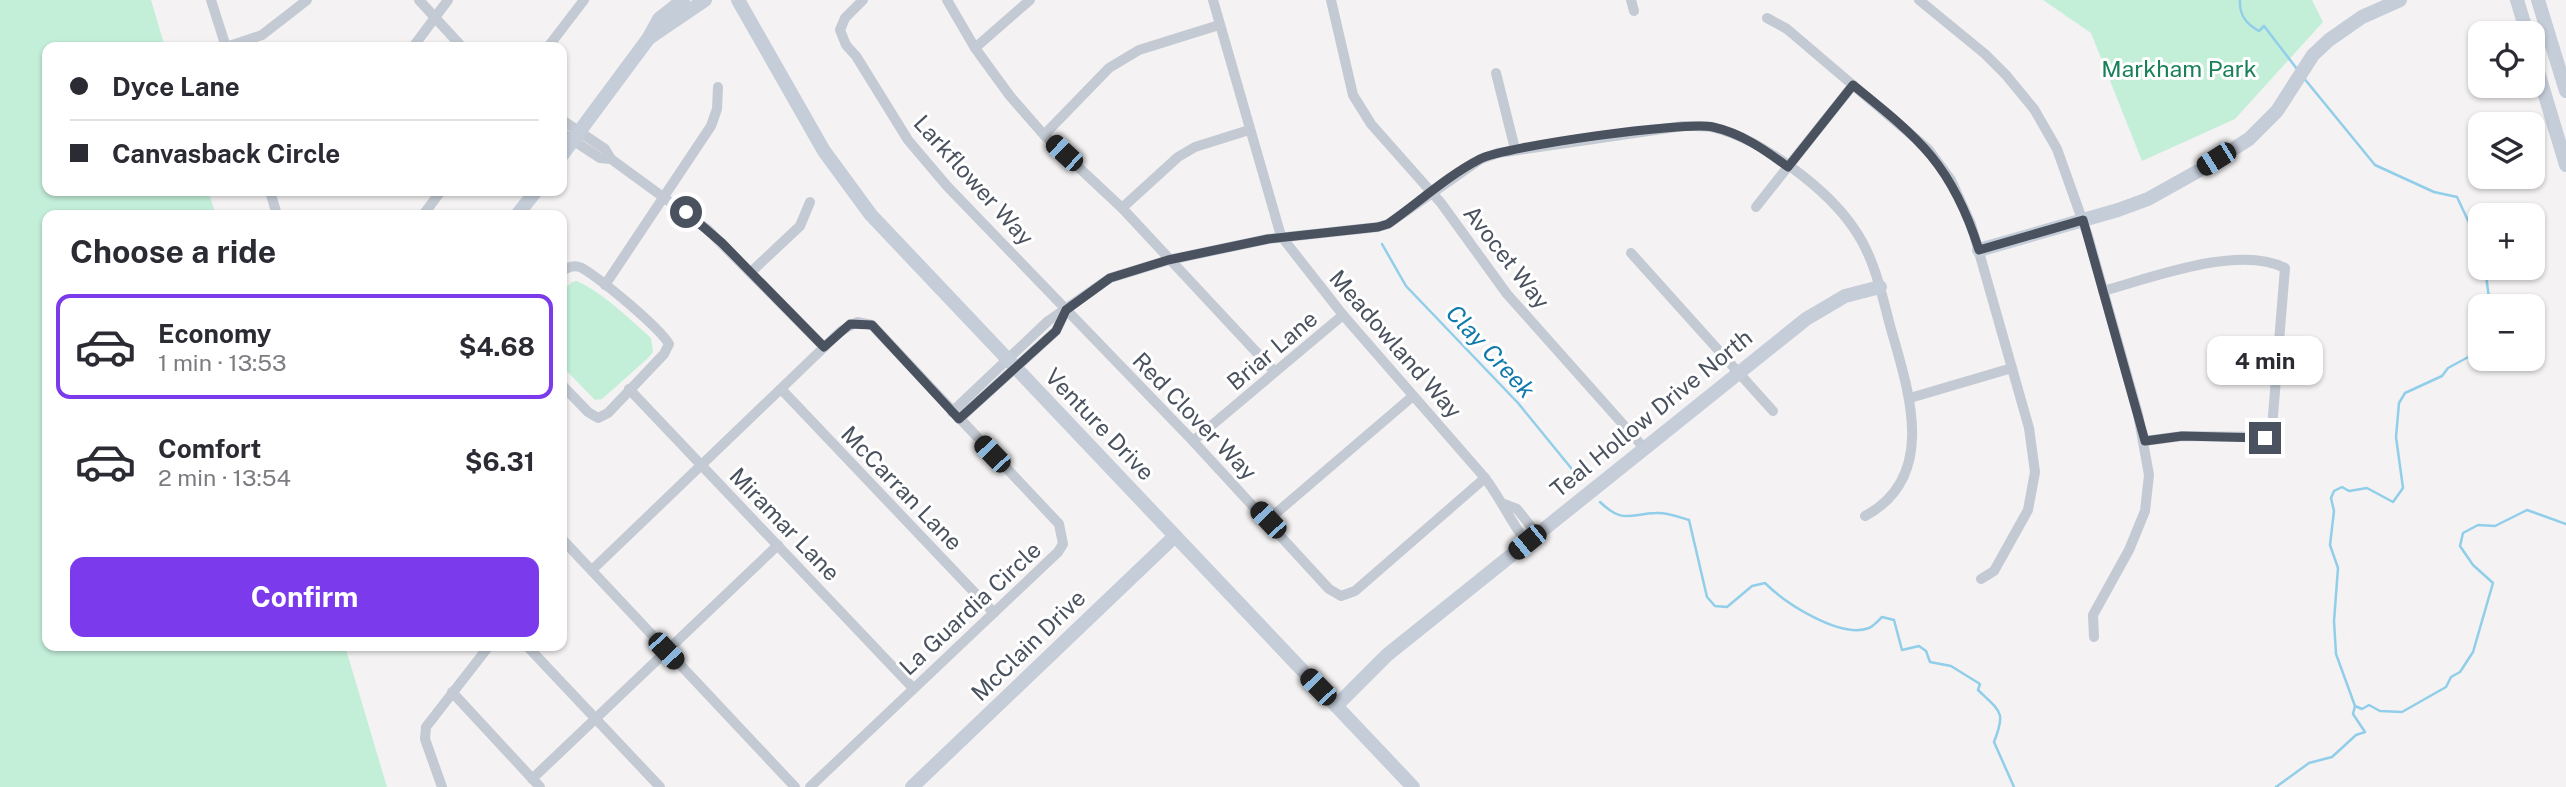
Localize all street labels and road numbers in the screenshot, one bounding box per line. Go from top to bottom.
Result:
street label: Larkflower Way [908,109,1040,251]
street label: Avocet Way [1458,200,1556,314]
street label: Meadowland Way [1324,264,1468,424]
street label: Briar Lane [1221,305,1323,395]
street label: Teal Hollow Drive North [1545,323,1757,503]
street label: Red Clover Way [1127,347,1263,485]
street label: Venture Drive [1040,363,1160,485]
street label: McCarran Lane [836,420,968,556]
street label: Miramar Lane [724,462,846,586]
street label: La Guardia Circle [894,536,1046,680]
street label: McClain Drive [965,584,1091,706]

